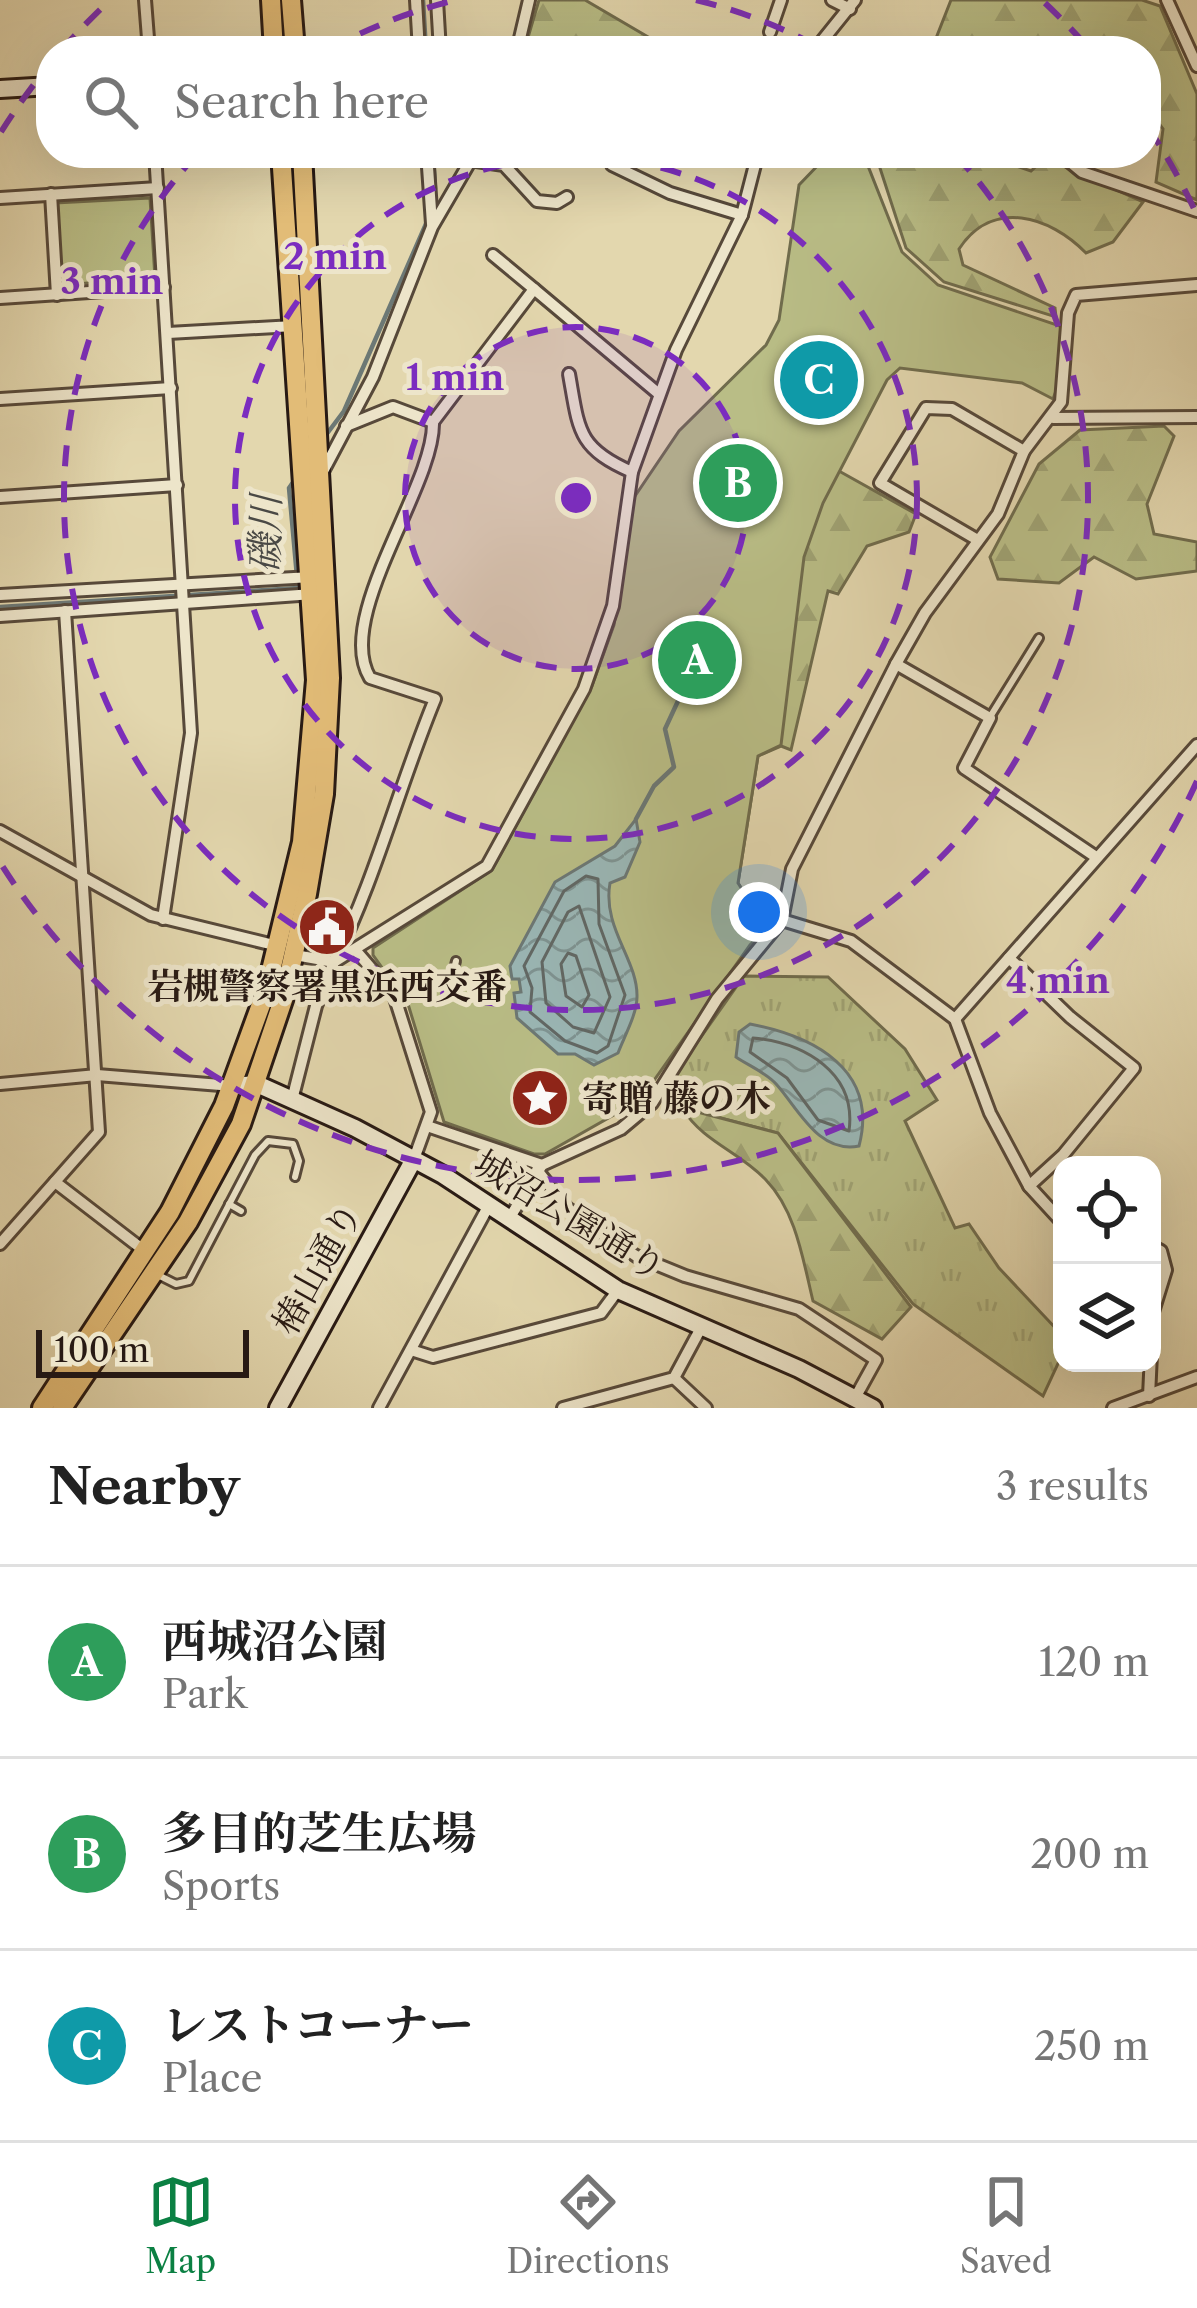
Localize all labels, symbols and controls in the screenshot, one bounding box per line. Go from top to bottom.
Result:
search box [36,36,1161,168]
icon: search [78,69,144,135]
text: Search here [174,74,429,130]
text: 2 min [283,234,387,278]
text: 3 min [61,259,164,303]
pin: C [780,335,858,425]
text: 1 min [406,355,505,399]
pin: B [699,438,777,528]
centre of rings [555,477,597,519]
water label: 磯川 [240,491,290,573]
pin: A [658,615,736,705]
your location [729,882,789,942]
public building icon: 岩槻警察署黒浜西交番 [296,896,358,958]
text: 4 min [1006,958,1110,1002]
place label: 岩槻警察署黒浜西交番 [147,964,507,1008]
place icon: 寄贈 藤の木 [509,1067,571,1129]
place label: 寄贈 藤の木 [582,1076,771,1120]
street label: 城沼公園通り [466,1141,674,1289]
map controls [1053,1156,1161,1372]
button: locate [1053,1156,1161,1264]
street label: 椿山通り [263,1194,371,1342]
button: layers [1053,1264,1161,1372]
scale bar [36,1324,249,1377]
text: 100 m [54,1330,149,1371]
text: Nearby [48,1455,240,1517]
text: 3 results [996,1462,1149,1510]
text: 西城沼公園 [162,1613,387,1669]
text: A [72,1638,102,1686]
text: 120 m [1039,1638,1149,1686]
text: Park [162,1670,247,1718]
text: 多目的芝生広場 [162,1805,477,1861]
text: B [73,1830,102,1878]
text: 200 m [1030,1830,1149,1878]
text: Sports [162,1862,280,1910]
text: レストコーナー [162,1997,474,2053]
text: C [71,2022,103,2070]
text: 250 m [1034,2022,1149,2070]
text: Place [162,2054,262,2102]
tab: Map [145,2169,216,2282]
tab: Directions [507,2169,670,2282]
tab: Saved [960,2169,1052,2282]

